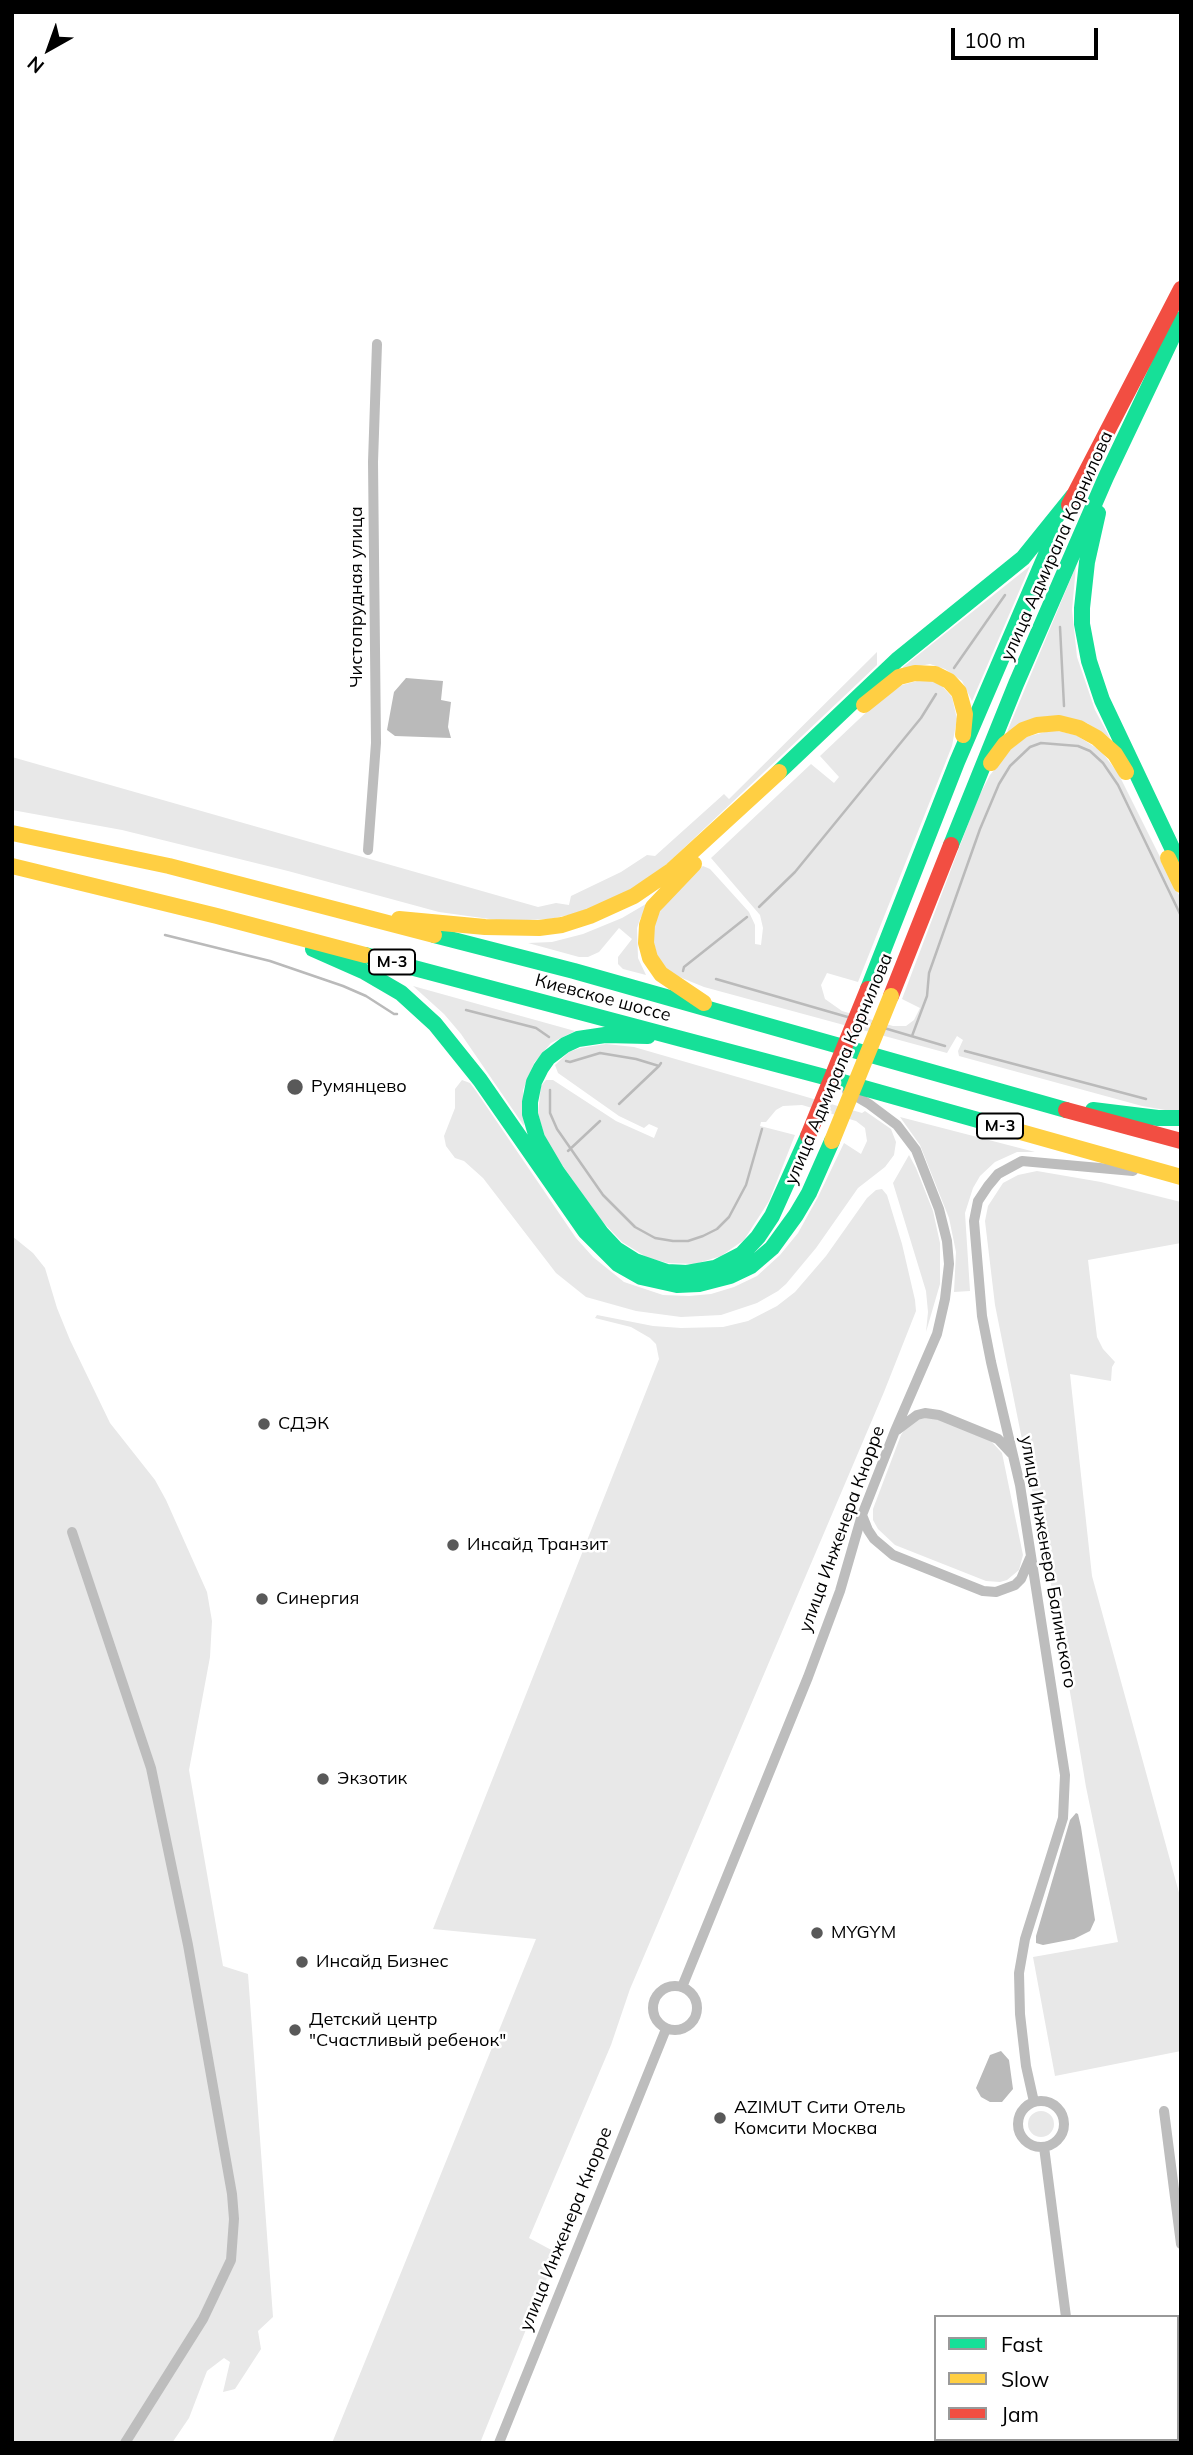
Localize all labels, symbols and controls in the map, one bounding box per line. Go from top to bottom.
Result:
north arrow [14,14,84,84]
scale bar [955,14,1102,58]
text: 100 m [964,27,1026,53]
text: N [22,51,49,79]
street label: улица Адмирала Корнилова [996,428,1118,664]
street label: Чистопрудная улица [346,506,368,688]
road number: М-3 [369,950,415,974]
street label: улица Адмирала Корнилова [780,950,898,1188]
street label: Киевское шоссе [533,969,673,1027]
place label: Румянцево [311,1076,407,1098]
marker: Румянцево [285,1077,305,1097]
road number: М-3 [977,1114,1023,1138]
place label: СДЭК [278,1413,329,1435]
marker: СДЭК [256,1416,272,1432]
street label: улица Инженера Кнорре [795,1423,889,1635]
street label: улица Инженера Балинского [1015,1434,1081,1690]
place label: Инсайд Транзит [467,1534,608,1556]
marker: Инсайд Транзит [445,1537,461,1553]
place label: Синергия [276,1588,359,1610]
marker: Синергия [254,1591,270,1607]
place label: Экзотик [337,1768,407,1790]
marker: Экзотик [315,1771,331,1787]
place label: MYGYM [831,1922,896,1944]
marker: MYGYM [809,1925,825,1941]
place label: Инсайд Бизнес [316,1951,448,1973]
marker: Инсайд Бизнес [294,1954,310,1970]
place label: Детский центр "Счастливый ребенок" [309,2009,506,2052]
marker: Детский центр "Счастливый ребенок" [287,2022,303,2038]
place label: AZIMUT Сити Отель Комсити Москва [734,2097,906,2140]
marker: AZIMUT Сити Отель Комсити Москва [712,2110,728,2126]
street label: улица Инженера Кнорре [515,2124,617,2334]
legend [934,2315,1179,2441]
text: Fast [1001,2331,1043,2357]
text: Slow [1001,2366,1049,2392]
text: Jam [1001,2401,1039,2427]

